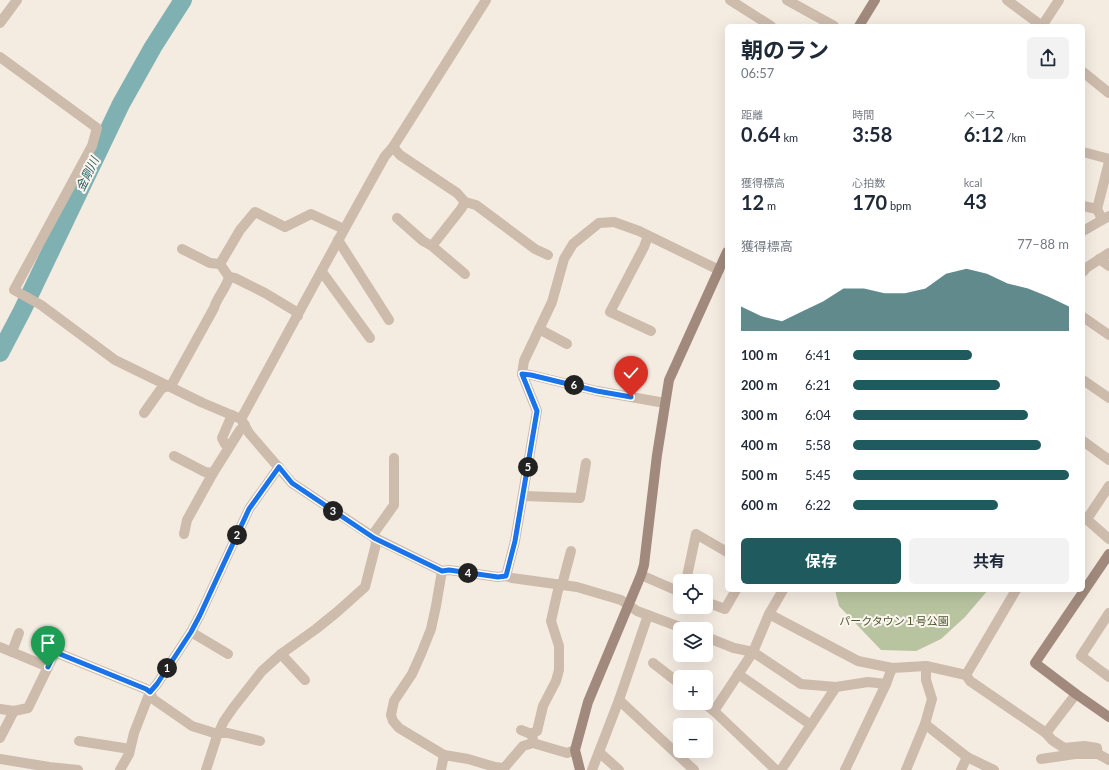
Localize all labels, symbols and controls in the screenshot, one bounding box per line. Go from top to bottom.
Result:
text: 朝のラン [741,36,829,63]
button: share [1027,37,1069,79]
text: 06:57 [741,65,774,81]
text: 距離 [741,108,763,121]
text: 時間 [852,108,874,121]
text: ペース [964,108,996,121]
text: 0.64 [741,122,781,146]
text: 3:58 [852,122,892,146]
text: 6:12 [964,122,1004,146]
text: km [781,131,798,144]
text: /km [1004,131,1026,144]
water label: 金剛川 [72,153,103,193]
text: 獲得標高 [741,176,785,189]
text: 心拍数 [852,176,885,189]
text: kcal [964,176,982,189]
text: 43 [964,189,987,213]
text: 12 [741,190,764,214]
text: 170 [852,190,887,214]
text: m [764,199,776,212]
text: bpm [887,199,911,212]
text: 77–88 m [1017,236,1069,252]
text: 獲得標高 [741,238,793,254]
text: 100 m [741,347,778,363]
text: 6:41 [805,347,831,363]
pin [614,356,648,397]
icon: check [620,362,642,384]
pin: 6 [564,375,584,395]
text: 200 m [741,377,778,393]
text: 6:21 [805,377,831,393]
text: 6 [571,378,577,391]
text: 300 m [741,407,778,423]
text: 6:04 [805,407,831,423]
text: 400 m [741,437,778,453]
text: 5:58 [805,437,831,453]
pin: 5 [518,457,538,477]
text: 5 [525,460,531,473]
text: 500 m [741,467,778,483]
text: 5:45 [805,467,831,483]
text: 600 m [741,497,778,513]
text: 6:22 [805,497,831,513]
pin: 3 [323,501,343,521]
text: 3 [330,504,336,517]
pin: 2 [227,525,247,545]
text: 2 [234,528,240,541]
button: 保存 [741,538,901,584]
button: 共有 [909,538,1069,584]
pin: 4 [458,563,478,583]
text: 4 [465,566,471,579]
map controls [673,574,713,758]
button: locate [673,574,713,614]
park label: パークタウン１号公園 [839,614,949,627]
button: layers [673,622,713,662]
pin [31,626,65,667]
icon: arrive [37,632,59,654]
pin: 1 [157,658,177,678]
text: 1 [164,661,170,674]
button: + [673,670,713,710]
button: − [673,718,713,758]

